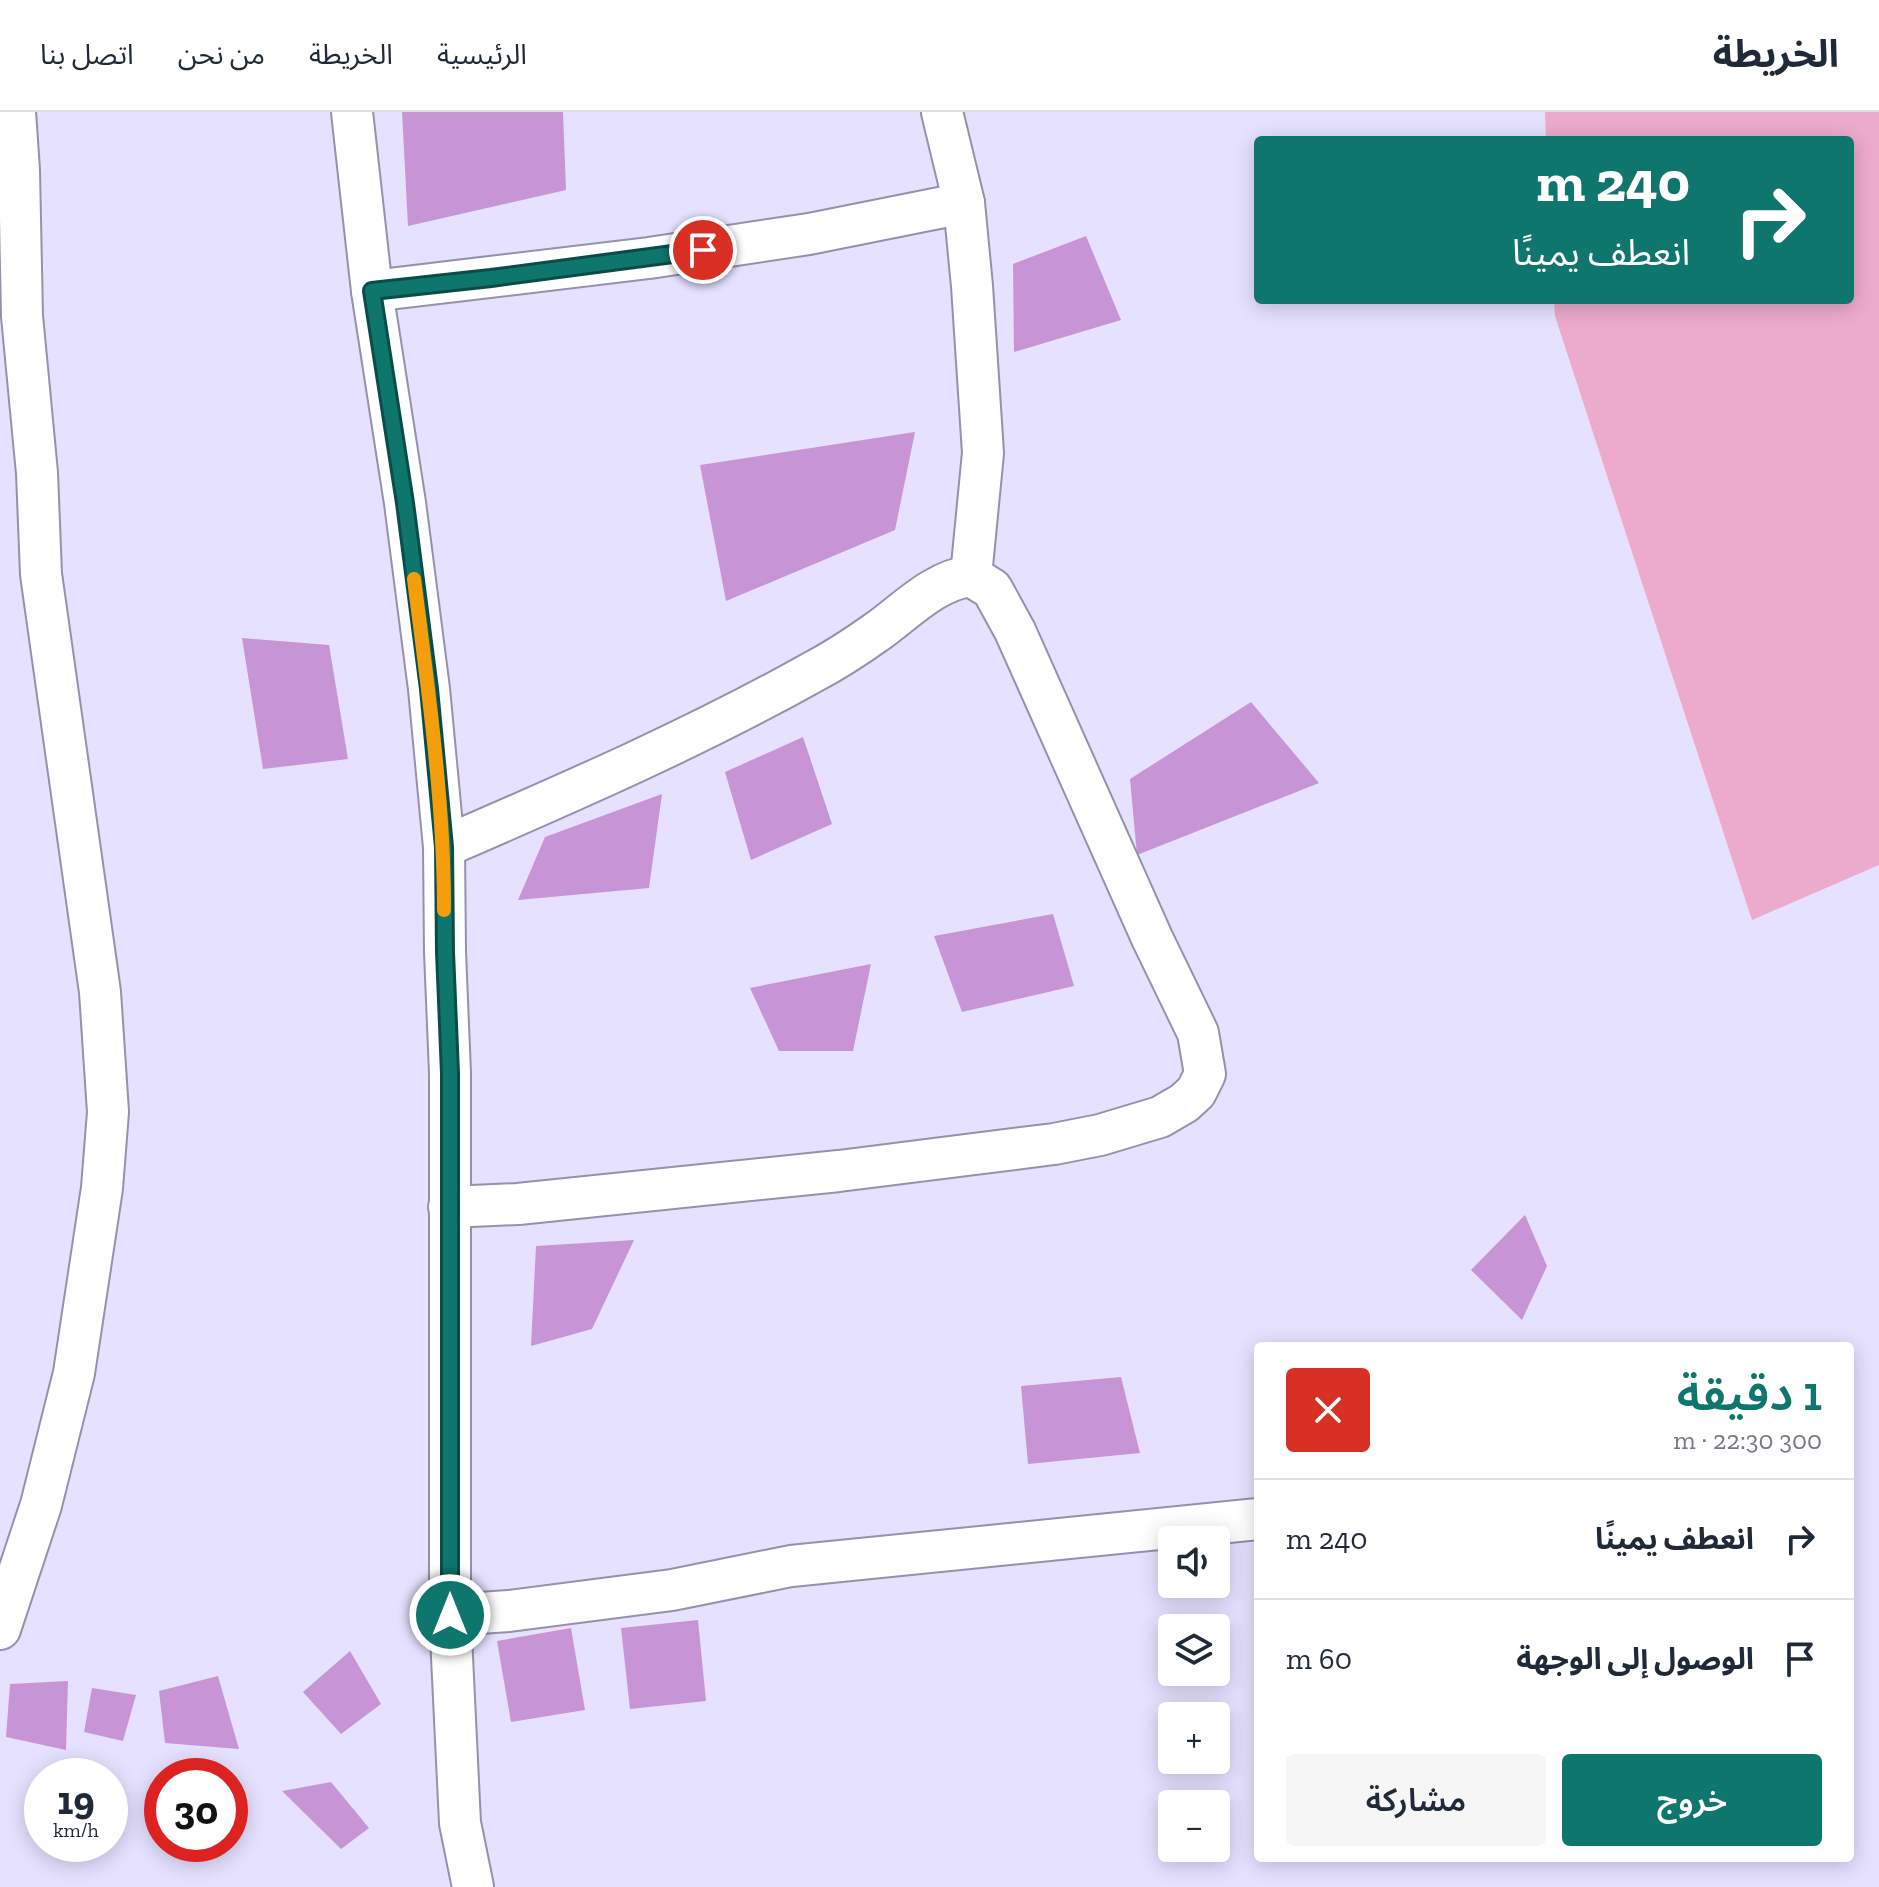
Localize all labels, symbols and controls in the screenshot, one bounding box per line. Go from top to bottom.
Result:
text: الخريطة [1713,31,1839,77]
text: اتصل بنا [40,38,134,71]
text: من نحن [178,38,265,71]
text: الخريطة [309,38,393,71]
text: الرئيسية [437,38,527,71]
text: 240 m [1536,148,1690,215]
icon: right [1718,168,1822,272]
pin [669,216,737,284]
icon: arrive [681,228,725,272]
text: انعطف يمينًا [1512,231,1690,274]
text: 1 دقيقة [1677,1365,1822,1422]
button: close [1286,1368,1370,1452]
text: 300 m · 22:30 [1673,1424,1822,1456]
icon: right [1778,1517,1822,1561]
text: 240 m [1286,1521,1368,1557]
text: انعطف يمينًا [1595,1521,1754,1557]
map controls [1158,1526,1230,1862]
button: sound [1158,1526,1230,1598]
position arrow [408,1573,492,1657]
button: layers [1158,1614,1230,1686]
icon: arrive [1778,1637,1822,1681]
text: 60 m [1286,1641,1352,1677]
text: الوصول إلى الوجهة [1516,1641,1754,1677]
button: + [1158,1702,1230,1774]
button: مشاركة [1286,1754,1546,1846]
button: خروج [1562,1754,1822,1846]
speed limit sign: 30 [144,1758,248,1862]
text: 19 [57,1776,95,1824]
button: − [1158,1790,1230,1862]
text: km/h [53,1818,99,1842]

